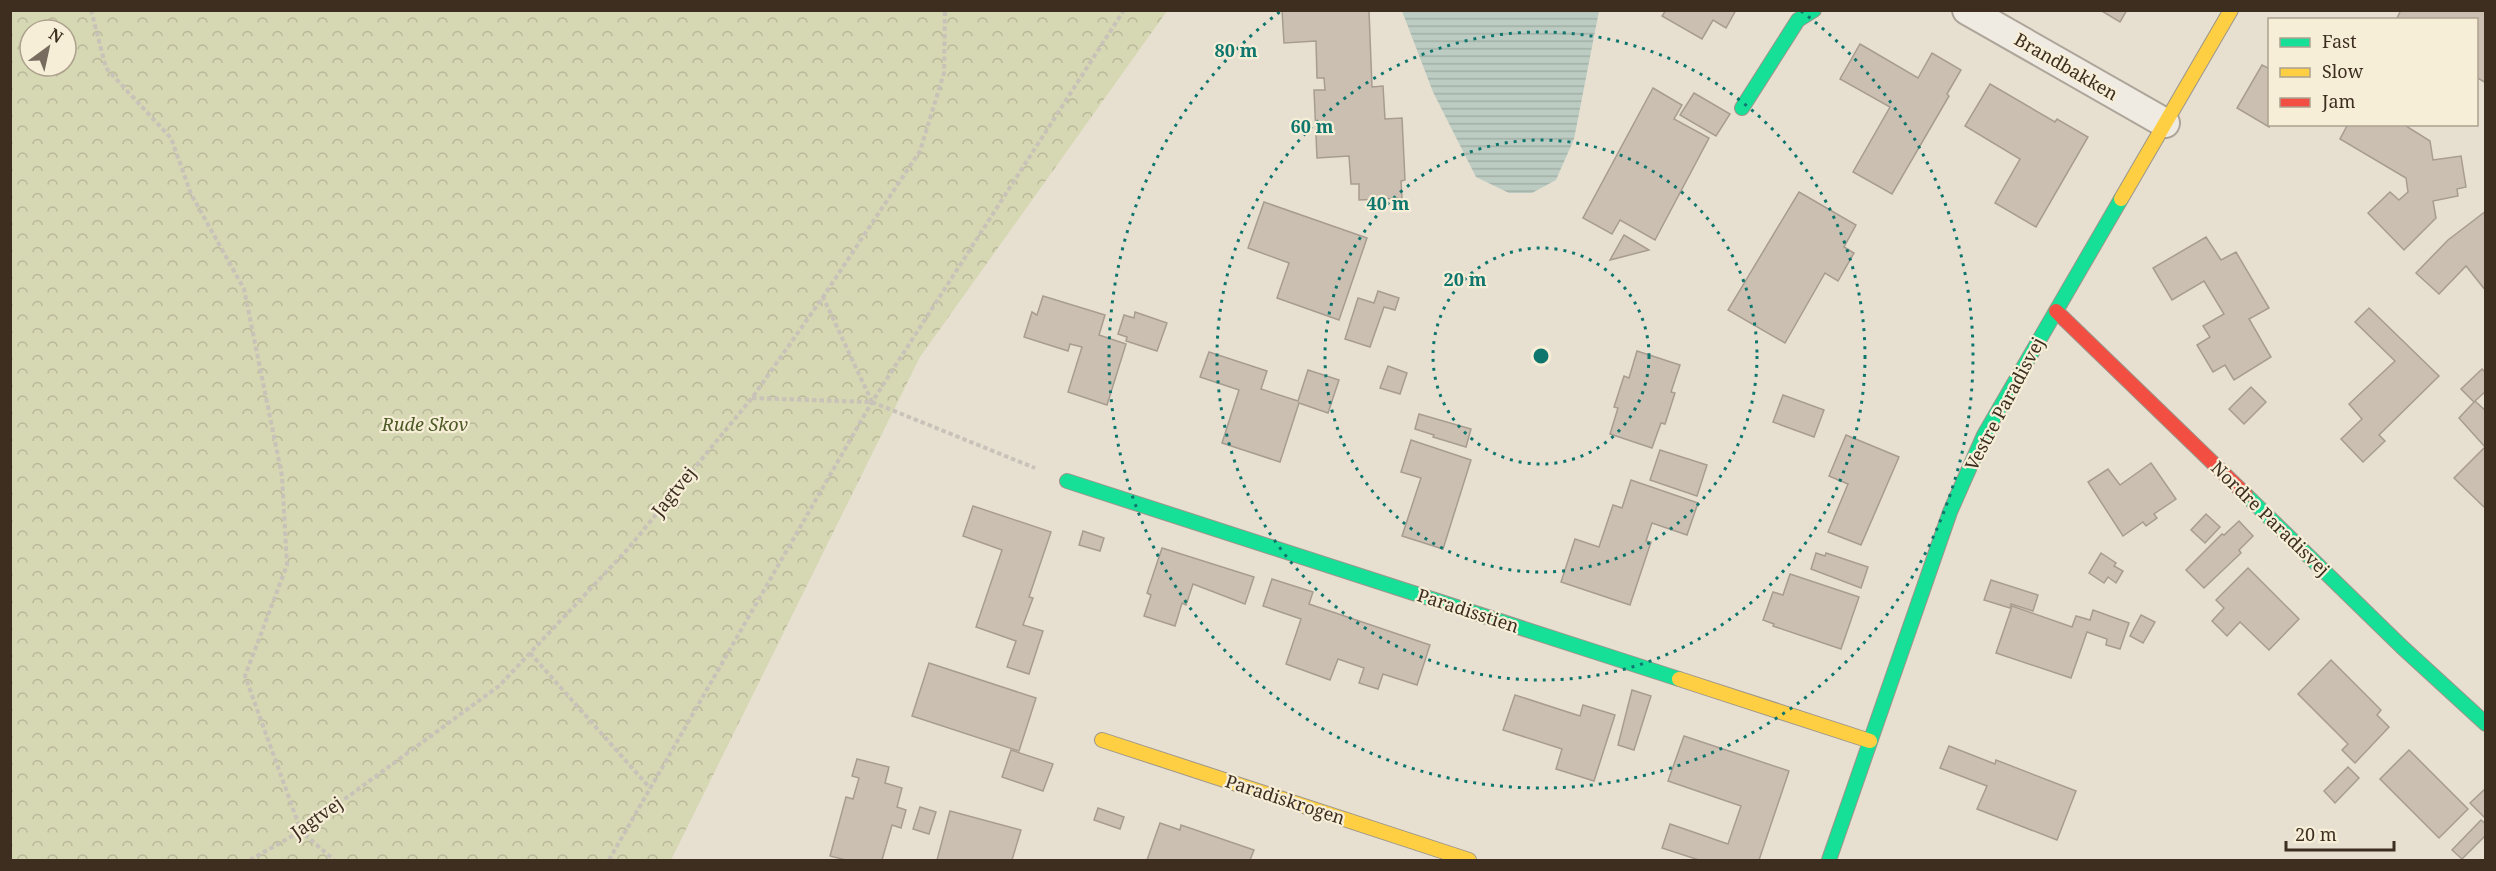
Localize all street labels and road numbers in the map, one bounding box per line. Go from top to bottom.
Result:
street label: Brandbakken [2010,27,2123,106]
street label: Vestre Paradisvej [1959,333,2049,474]
street label: Nordre Paradisvej [2206,455,2335,581]
street label: Jagtvej [645,461,701,522]
street label: Paradisstien [1414,582,1523,638]
street label: Paradiskrogen [1222,768,1349,830]
street label: Jagtvej [285,791,347,844]

